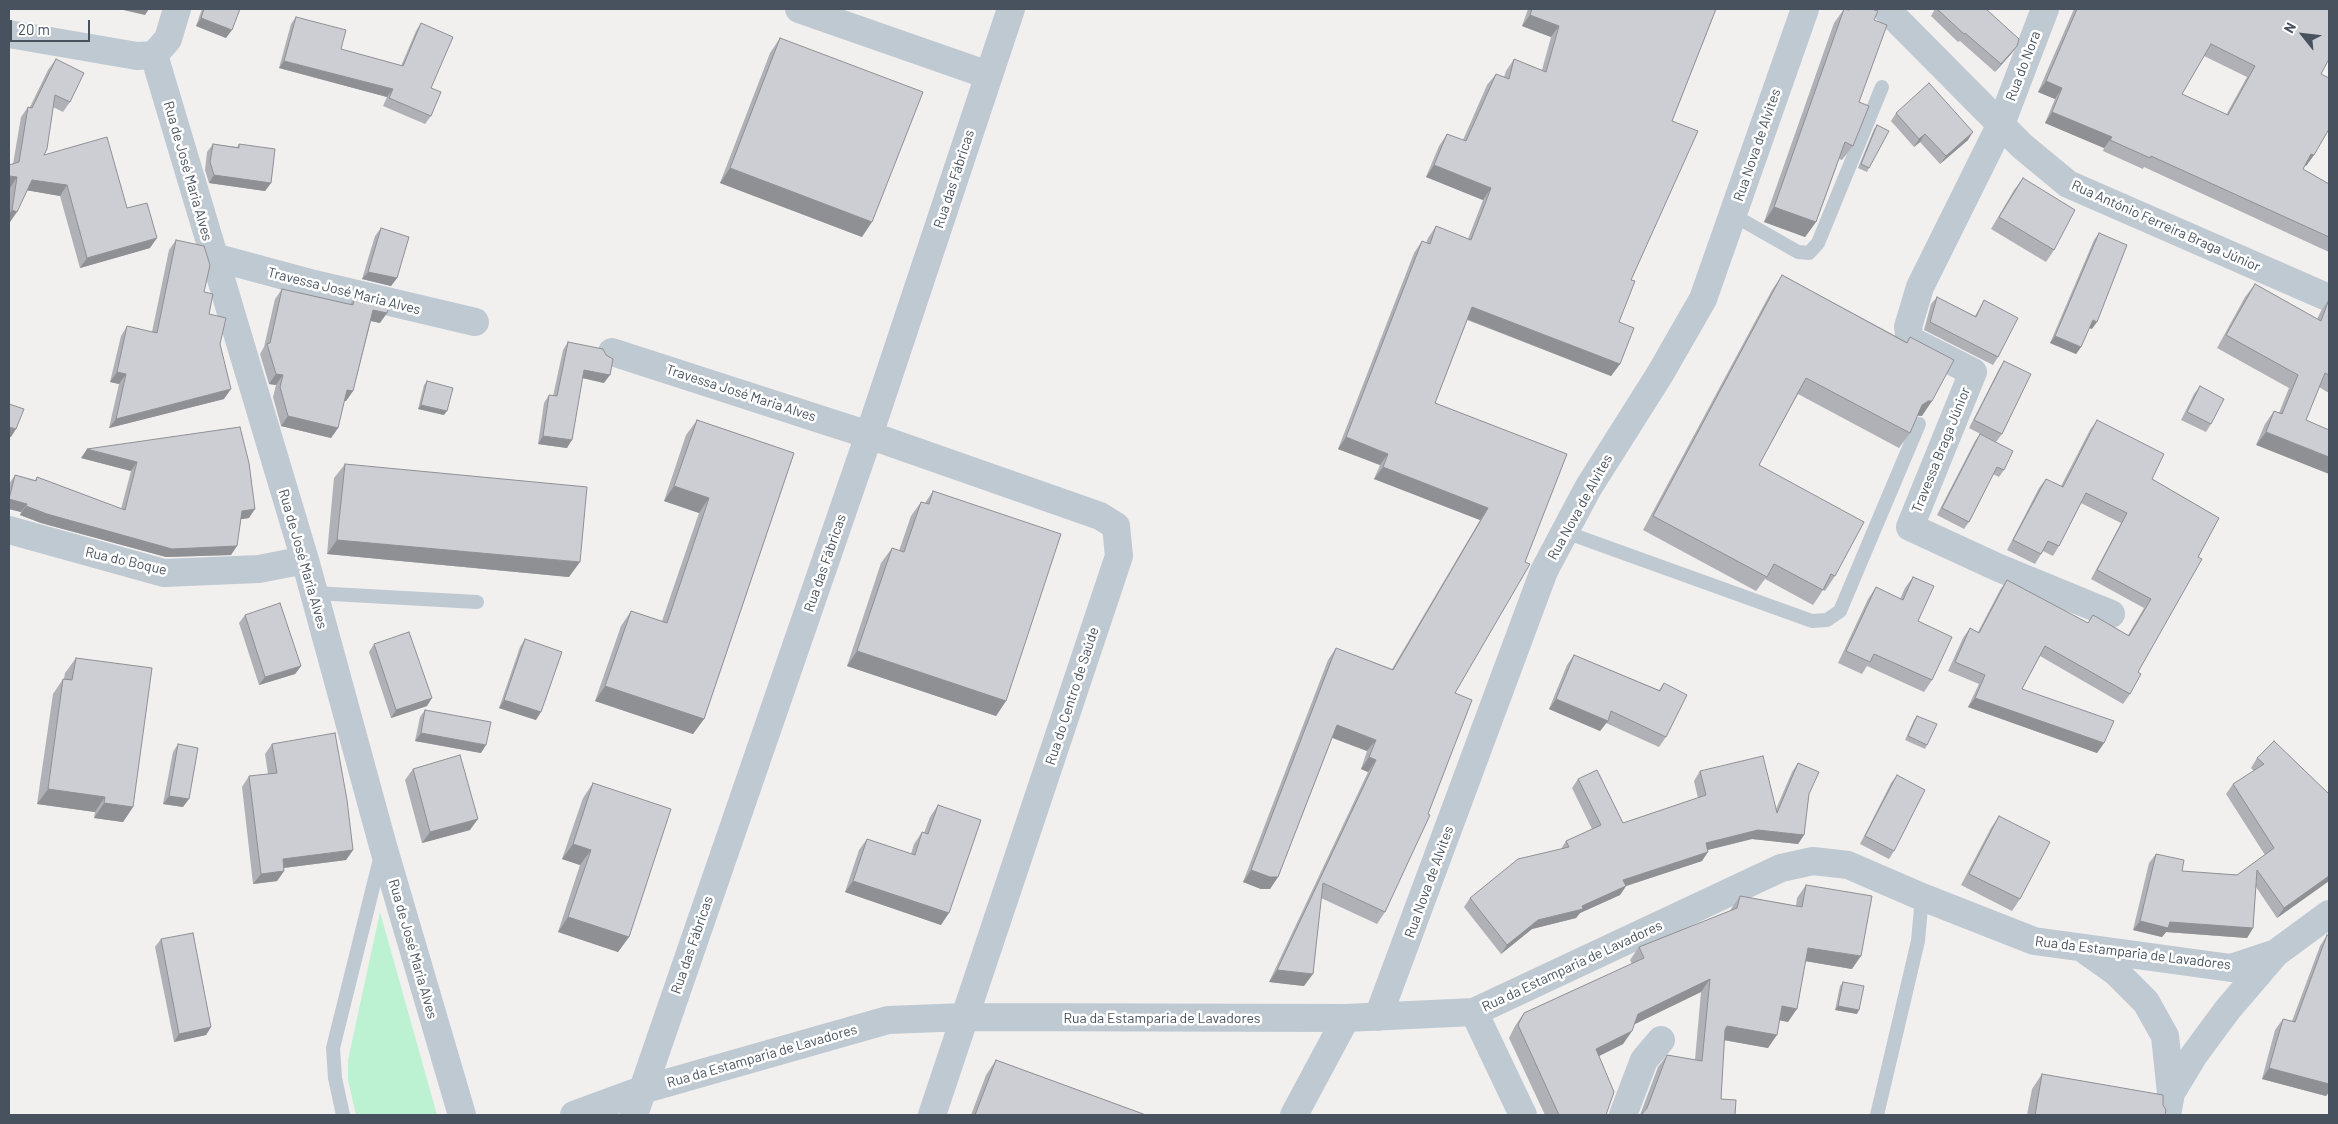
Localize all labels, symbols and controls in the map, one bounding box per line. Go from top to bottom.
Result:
scale bar [12,10,92,42]
north arrow [2278,10,2328,60]
text: N [2280,19,2299,36]
text: 20 m [18,20,50,38]
street label: Rua do Nora [2002,29,2044,103]
street label: Rua Nova de Alvites [1730,86,1784,204]
street label: Rua de José Maria Alves [160,99,216,243]
street label: Rua das Fábricas [930,128,978,230]
street label: Rua António Ferreira Braga Júnior [2069,177,2263,275]
street label: Travessa José Maria Alves [266,264,422,318]
street label: Travessa José Maria Alves [664,361,818,425]
street label: Travessa Braga Júnior [1908,385,1974,515]
street label: Rua Nova de Alvites [1544,451,1616,563]
street label: Rua de José Maria Alves [275,487,331,631]
street label: Rua das Fábricas [800,512,850,614]
street label: Rua do Boque [84,543,168,579]
street label: Rua do Centro de Saúde [1042,625,1102,767]
street label: Rua Nova de Alvites [1401,824,1457,940]
street label: Rua de José Maria Alves [385,877,441,1021]
street label: Rua das Fábricas [667,894,717,996]
street label: Rua da Estamparia de Lavadores [1479,917,1665,1015]
street label: Rua da Estamparia de Lavadores [2034,933,2232,973]
street label: Rua da Estamparia de Lavadores [1063,1010,1261,1026]
street label: Rua da Estamparia de Lavadores [665,1021,859,1091]

